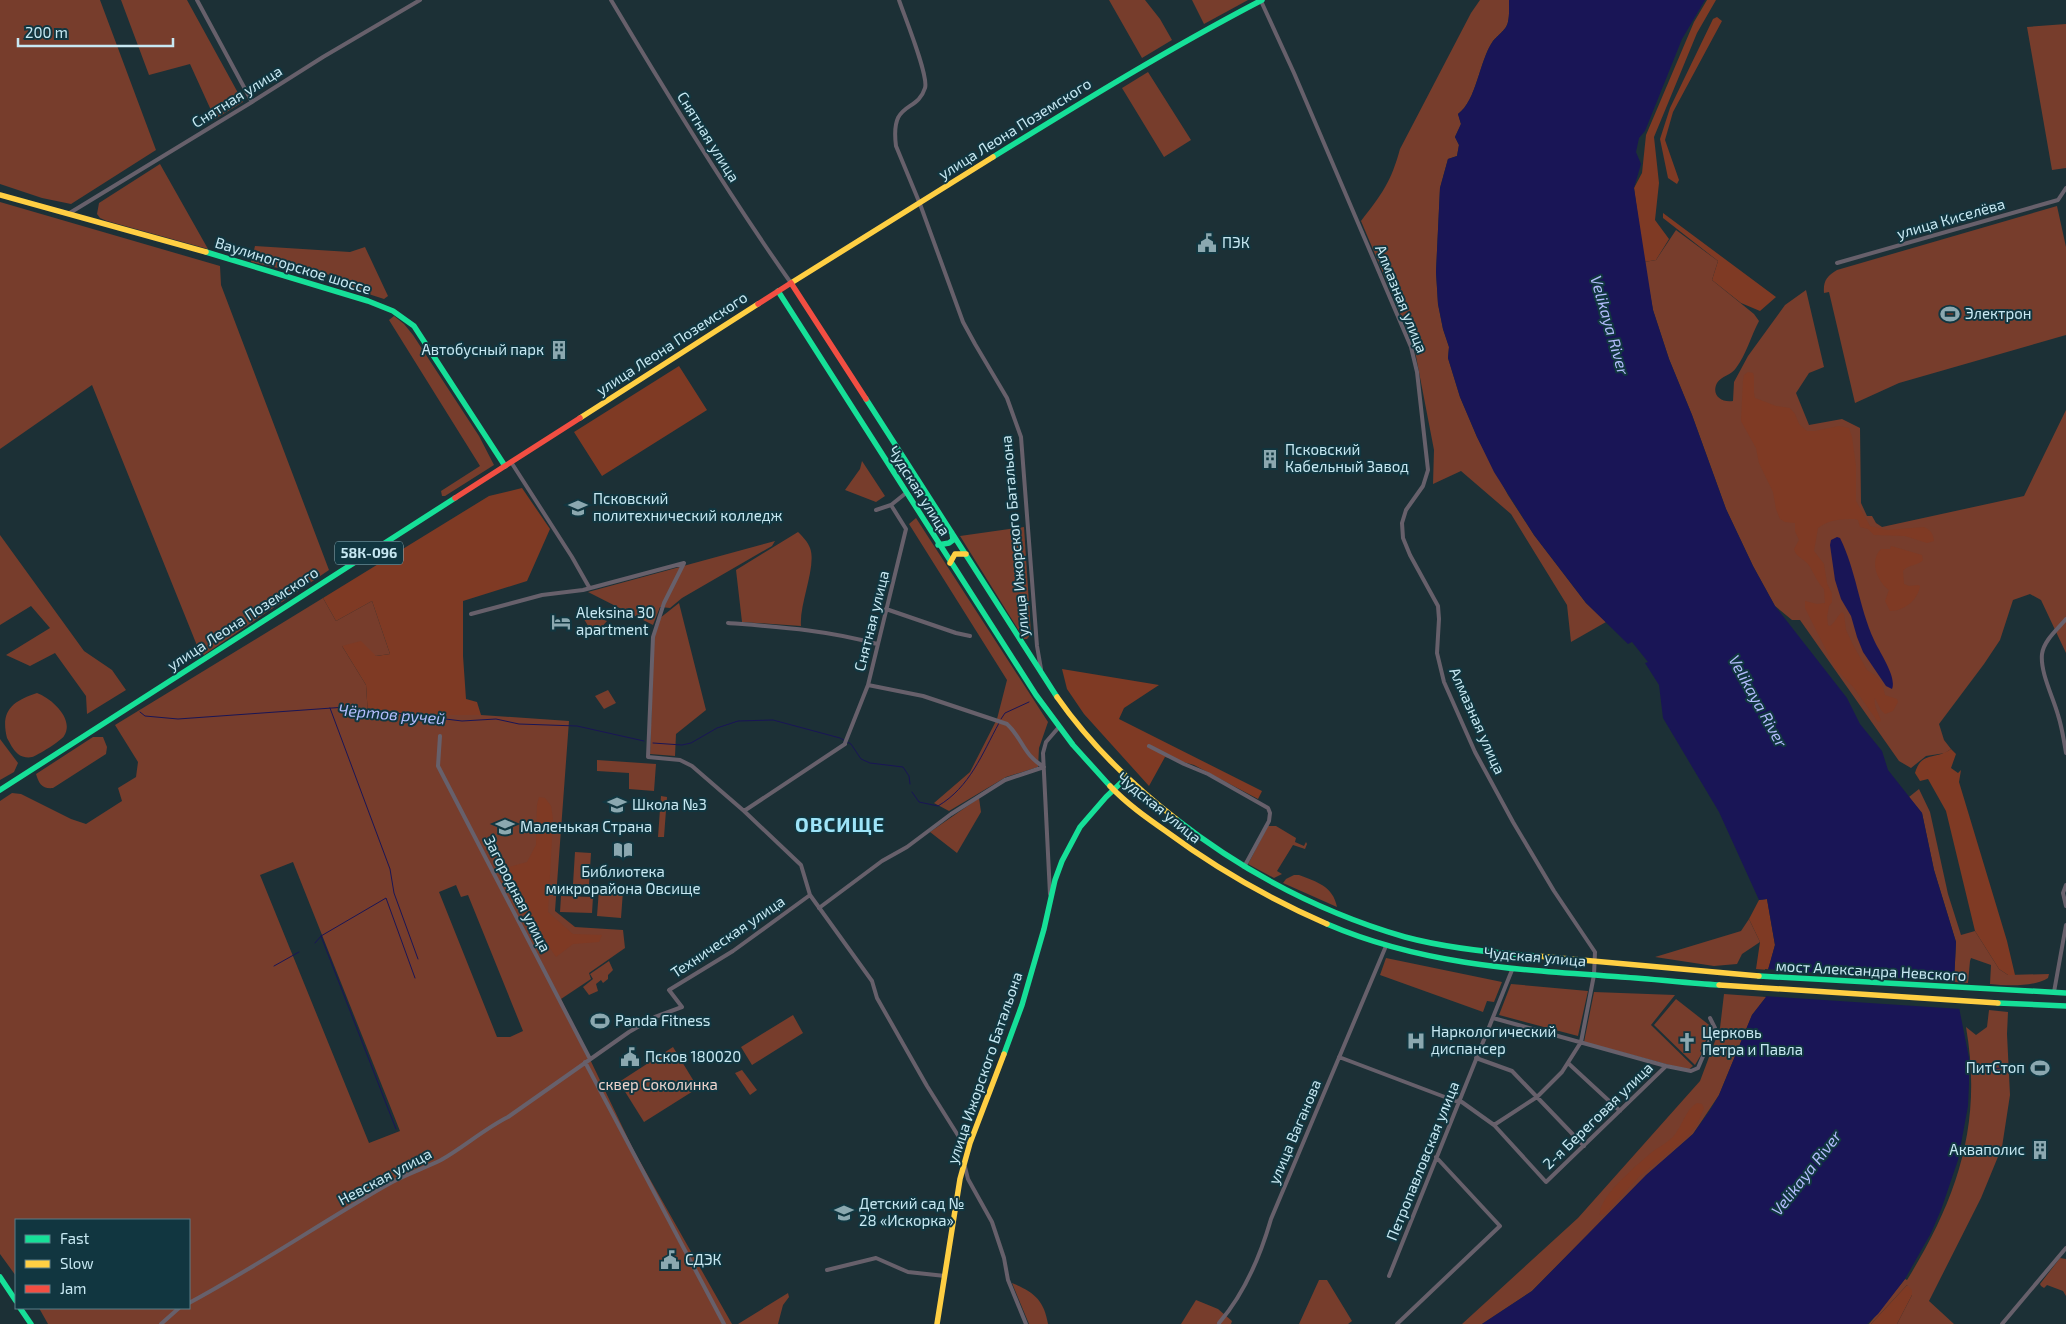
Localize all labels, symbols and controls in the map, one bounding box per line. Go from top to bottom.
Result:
scale bar [18,15,172,47]
text: 200 m [25,23,68,41]
street label: Снятная улица [188,61,286,132]
street label: улица Леона Поземского [935,74,1095,183]
street label: Снятная улица [673,88,744,186]
street label: улица Киселёва [1895,194,2007,243]
public building icon: ПЭК [1196,232,1218,254]
street label: Ваулиногорское шоссе [213,233,374,298]
place label: ПЭК [1222,233,1250,251]
street label: Алмазная улица [1371,242,1432,356]
water label: Velikaya River [1586,273,1634,378]
street label: улица Леона Поземского [593,288,751,400]
sports icon: Электрон [1939,303,1961,325]
place label: Электрон [1965,304,2032,322]
building icon: Автобусный парк [548,339,570,361]
place label: Автобусный парк [421,340,544,359]
street label: улица Ижорского Батальона [996,435,1033,637]
place label: Псковский Кабельный Завод [1285,440,1409,475]
street label: Чудская улица [884,442,955,539]
building icon: Псковский Кабельный Завод [1259,448,1281,470]
place label: Псковский политехнический колледж [593,489,782,524]
school or university icon: Псковский политехнический колледж [567,497,589,519]
road number: 58К-096 [335,542,403,564]
street label: улица Леона Поземского [164,563,322,675]
street label: Снятная улица [850,569,893,673]
place label: Aleksina 30 apartment [576,603,655,638]
hotel icon: Aleksina 30 apartment [550,611,572,633]
water label: Velikaya River [1724,651,1792,751]
street label: Алмазная улица [1445,664,1510,777]
water label: Чёртов ручей [338,699,446,728]
street label: Чудская улица [1113,768,1205,847]
school or university icon: Школа №3 [606,794,628,816]
place label: Школа №3 [632,795,707,813]
district label: ОВСИЩЕ [795,812,885,836]
school or university icon: Маленькая Страна [494,816,516,838]
place label: Маленькая Страна [520,817,652,835]
street label: Загородная улица [480,832,555,955]
library icon: Библиотека микрорайона Овсище [612,839,634,861]
place label: Библиотека микрорайона Овсище [545,862,701,897]
street label: Техническая улица [667,891,788,982]
street label: Чудская улица [1483,943,1587,970]
street label: мост Александра Невского [1775,956,1967,984]
street label: улица Ижорского Батальона [943,969,1026,1166]
sports icon: Panda Fitness [589,1010,611,1032]
place label: Panda Fitness [615,1011,710,1029]
place label: Наркологический диспансер [1431,1022,1556,1057]
place label: Церковь Петра и Павла [1702,1023,1803,1058]
hospital icon: Наркологический диспансер [1405,1030,1427,1052]
church icon: Церковь Петра и Павла [1676,1031,1698,1053]
public building icon: Псков 180020 [619,1046,641,1068]
place label: Псков 180020 [645,1047,741,1065]
sports icon: ПитСтоп [2029,1057,2051,1079]
street label: 2-я Береговая улица [1539,1058,1657,1173]
place label: ПитСтоп [1966,1058,2025,1076]
park label: сквер Соколинка [598,1075,718,1093]
street label: улица Ваганова [1264,1077,1325,1187]
street label: Петропавловская улица [1382,1078,1463,1243]
water label: Velikaya River [1767,1126,1846,1220]
building icon: Акваполис [2029,1139,2051,1161]
place label: Акваполис [1949,1140,2025,1158]
street label: Невская улица [335,1144,435,1209]
place label: Детский сад № 28 «Искорка» [859,1194,965,1229]
school or university icon: Детский сад № 28 «Искорка» [833,1202,855,1224]
legend [15,1219,190,1309]
text: Fast [60,1229,90,1247]
public building icon: СДЭК [659,1249,681,1271]
place label: СДЭК [685,1250,722,1268]
text: Slow [60,1254,94,1272]
text: Jam [60,1279,86,1297]

